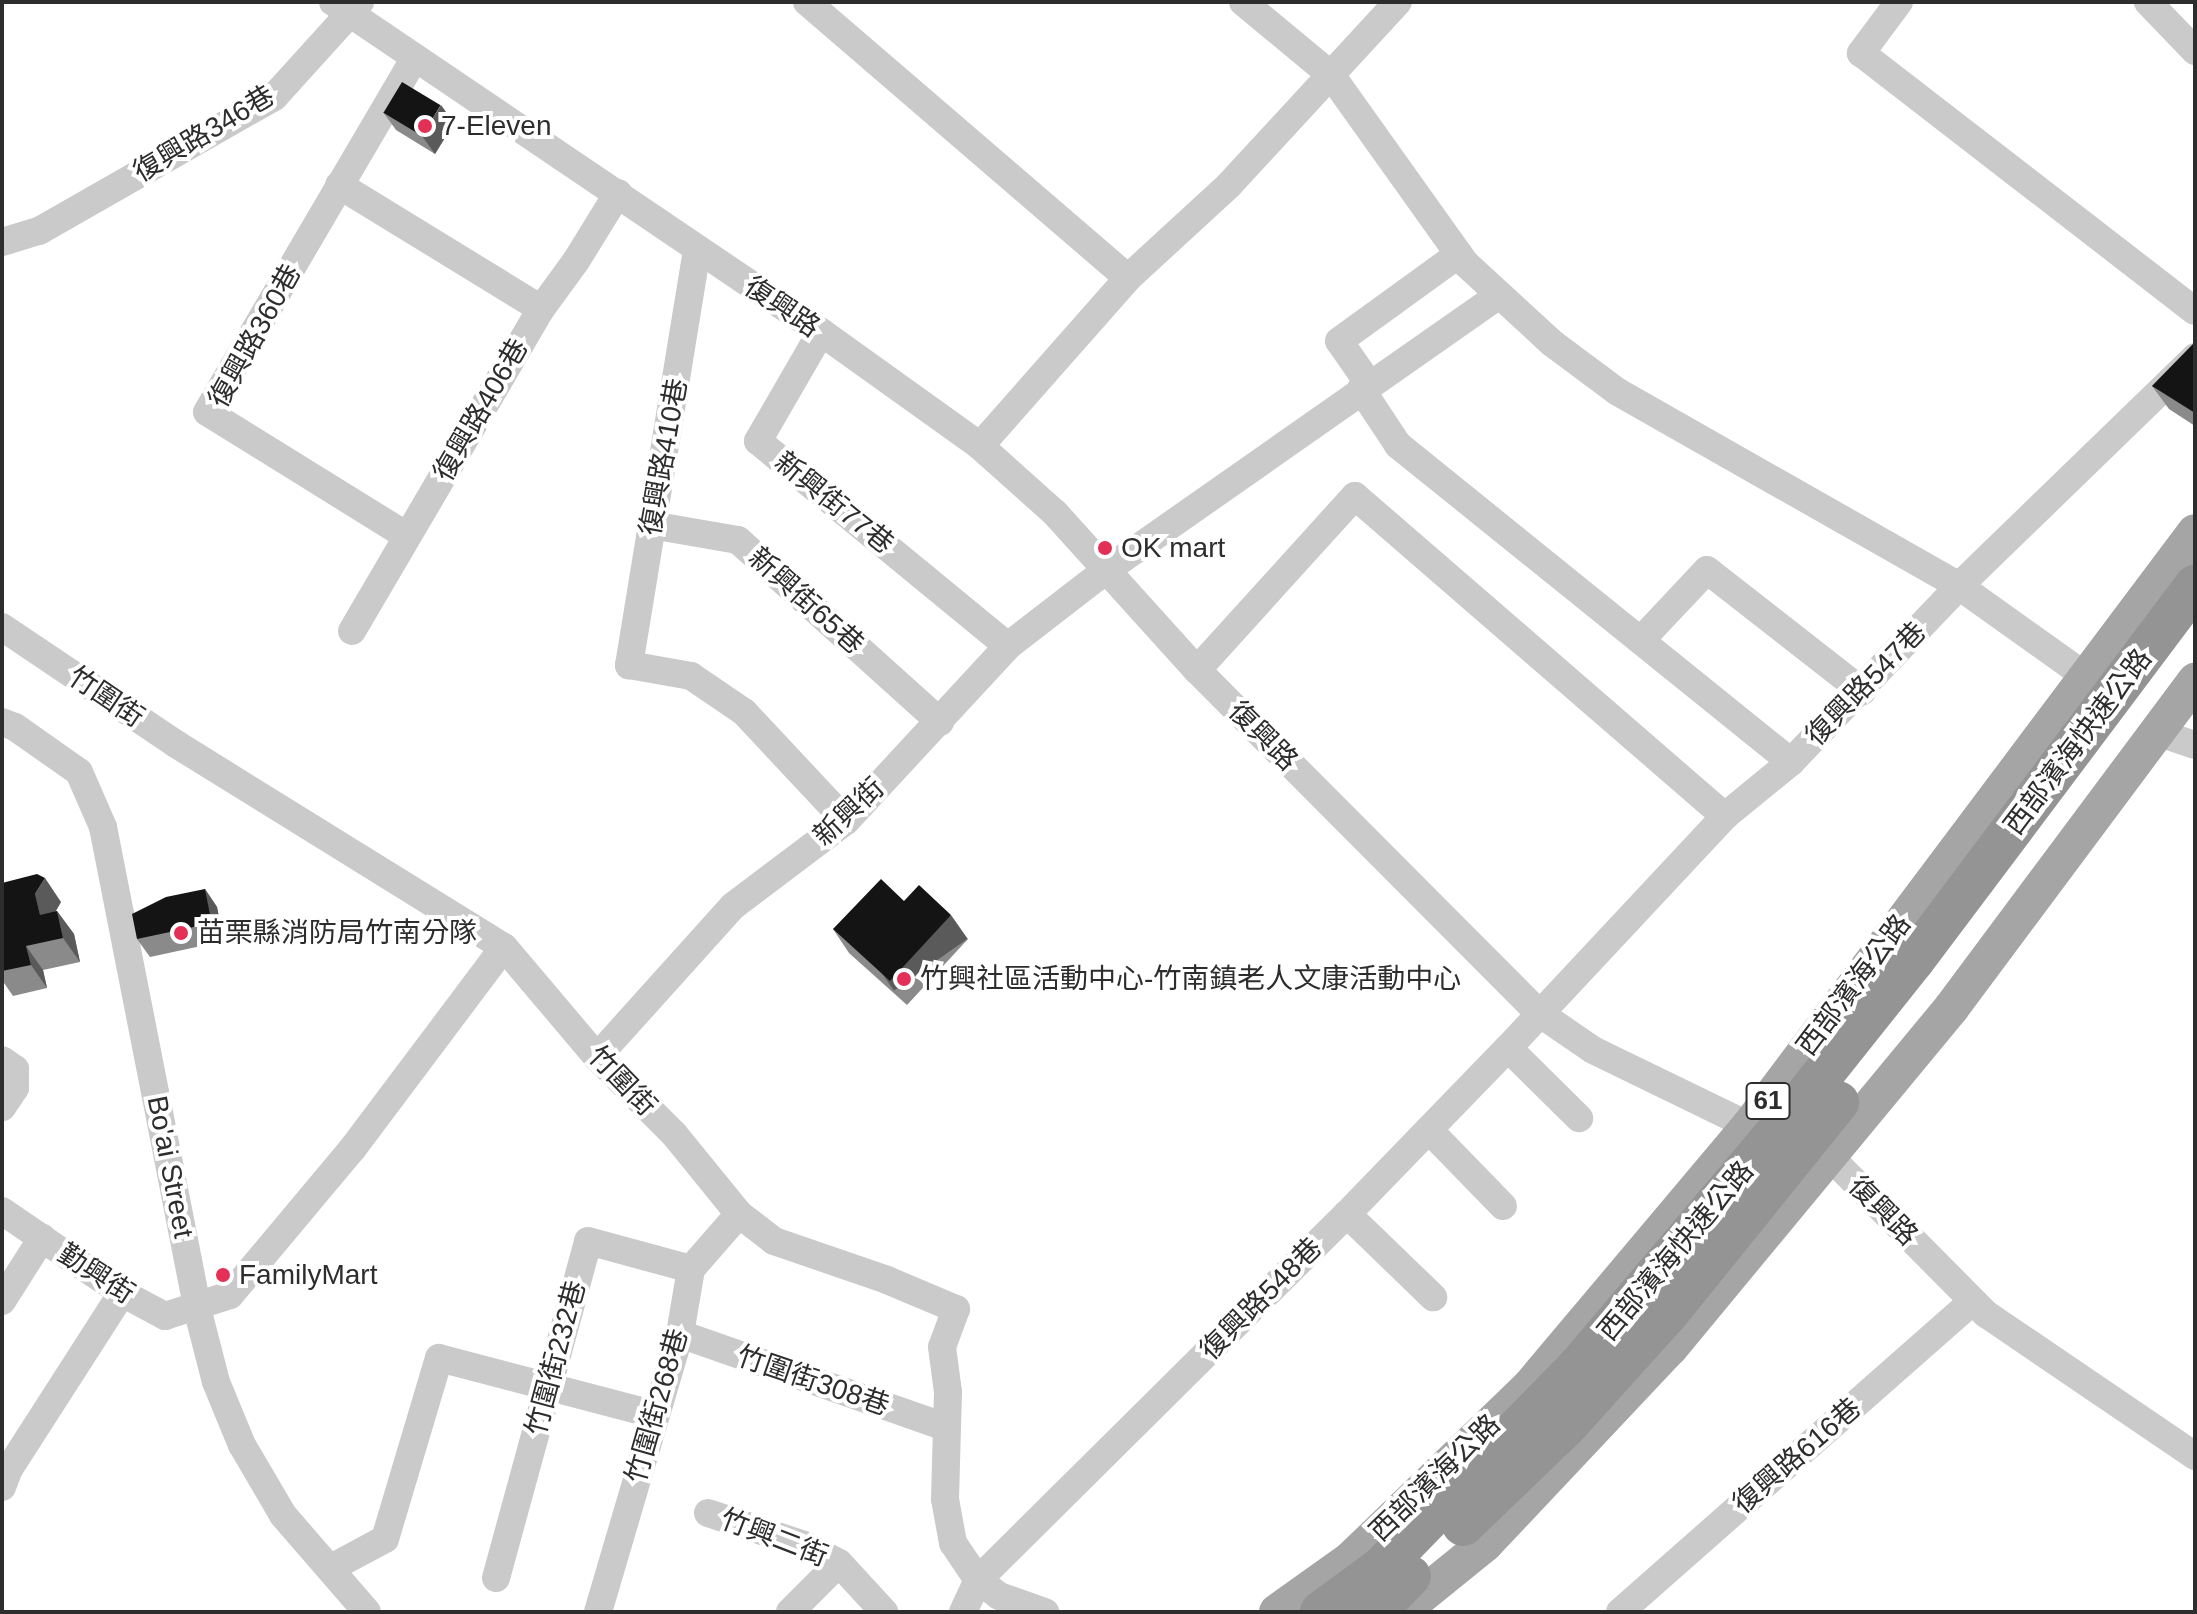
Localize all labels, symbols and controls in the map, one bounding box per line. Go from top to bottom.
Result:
street label: 復興路346巷 [127,79,281,189]
place label: 7-Eleven [441,109,552,143]
marker: 7-Eleven [416,117,434,135]
street label: 復興路360巷 [202,258,308,414]
street label: 復興路 [738,270,826,344]
street label: 復興路406巷 [427,333,535,487]
street label: 復興路410巷 [634,376,694,538]
street label: 新興街77巷 [768,445,900,561]
place label: OK mart [1121,531,1225,565]
marker: OK mart [1096,539,1114,557]
street label: 新興街65巷 [742,541,870,661]
street label: 復興路547巷 [1799,615,1933,753]
street label: 西部濱海快速公路 [1997,642,2159,842]
street label: 竹圍街 [62,660,150,734]
street label: 復興路 [1221,694,1305,778]
street label: 新興街 [807,771,891,853]
street label: 西部濱海公路 [1790,908,1918,1062]
place label: 苗栗縣消防局竹南分隊 [197,916,477,950]
marker: 苗栗縣消防局竹南分隊 [172,924,190,942]
place label: 竹興社區活動中心-竹南鎮老人文康活動中心 [920,962,1461,996]
marker: 竹興社區活動中心-竹南鎮老人文康活動中心 [895,970,913,988]
street label: 竹圍街 [581,1039,663,1123]
road number: 61 [1744,1079,1792,1123]
street label: Bo'ai Street [140,1093,200,1241]
street label: 西部濱海快速公路 [1591,1154,1761,1348]
street label: 復興路 [1841,1169,1925,1253]
street label: 復興路548巷 [1193,1231,1329,1367]
street label: 勤興街 [52,1237,140,1311]
place label: FamilyMart [239,1258,377,1292]
marker: FamilyMart [214,1266,232,1284]
street label: 竹圍街232巷 [519,1277,593,1439]
street label: 竹圍街268巷 [619,1325,695,1487]
street label: 竹圍街308巷 [732,1339,894,1423]
street label: 復興路616巷 [1726,1391,1868,1521]
street label: 西部濱海公路 [1363,1408,1507,1548]
street label: 竹興二街 [716,1502,832,1574]

